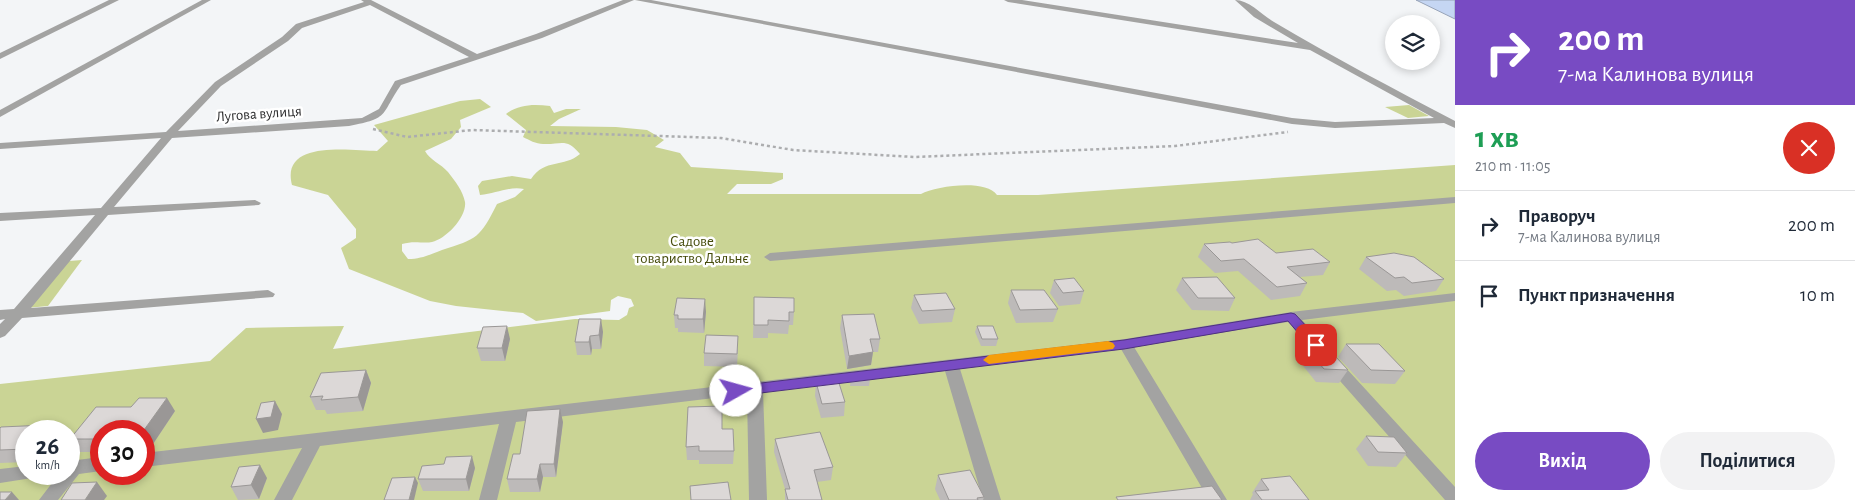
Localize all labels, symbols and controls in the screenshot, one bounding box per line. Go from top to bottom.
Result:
map controls [1385,15,1440,70]
button: layers [1385,15,1440,70]
icon: right [1475,20,1540,85]
text: 200 m [1558,22,1645,57]
text: 7-ма Калинова вулиця [1558,63,1754,85]
street label: Лугова вулиця [216,104,302,124]
button: close [1783,122,1835,174]
text: 1 хв [1475,123,1519,153]
text: 210 m · 11:05 [1475,158,1550,174]
text: Праворуч [1518,207,1596,226]
icon: right [1475,212,1503,240]
text: 200 m [1788,216,1835,235]
text: 7-ма Калинова вулиця [1518,229,1660,245]
park label: Садове товариство Дальнє [634,234,749,266]
icon: arrive [1475,282,1503,310]
text: Пункт призначення [1518,286,1675,305]
text: 10 m [1800,286,1835,305]
pin [1295,324,1337,366]
icon: arrive [1302,331,1330,359]
position arrow [709,364,761,416]
speed limit sign: 30 [90,420,155,485]
button: Вихід [1475,432,1650,490]
button: Поділитися [1660,432,1835,490]
text: 26 [36,434,59,459]
text: km/h [35,459,60,471]

